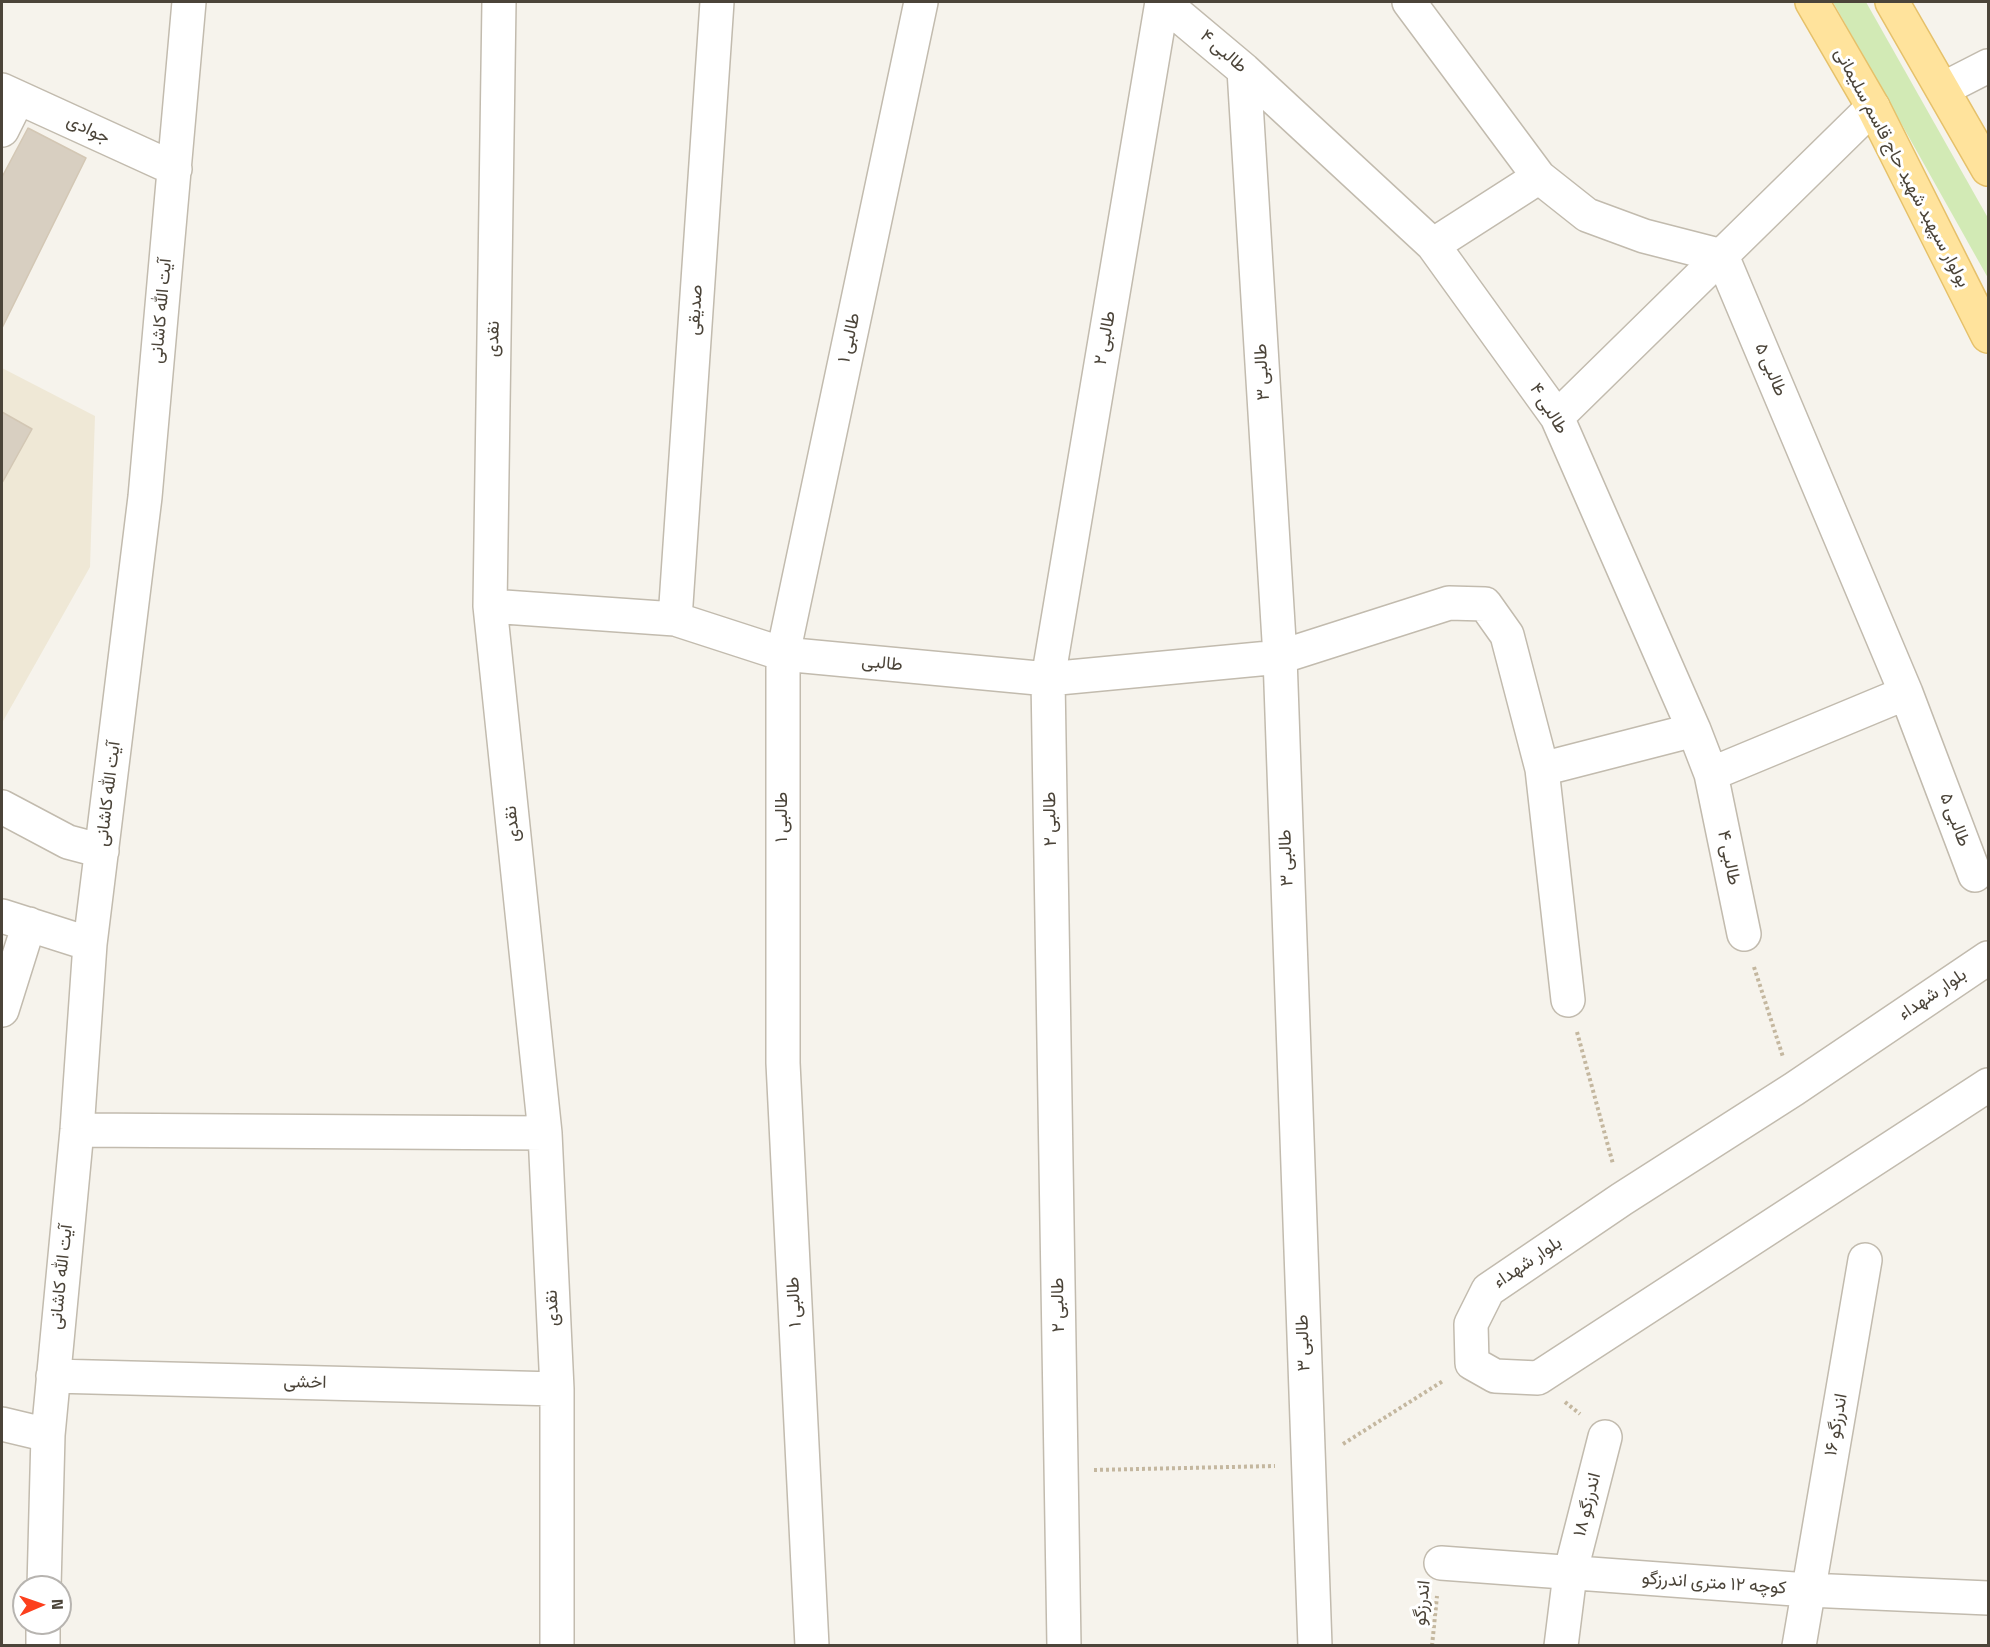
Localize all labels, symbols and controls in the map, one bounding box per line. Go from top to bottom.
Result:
street label: طالبی ۴ [1195,26,1251,78]
street label: بولوار سپهبد شهید حاج قاسم سلیمانی [1829,45,1973,291]
street label: جوادی [63,111,113,149]
street label: آیت الله کاشانی [147,258,177,364]
street label: صدیقی [683,284,709,336]
street label: طالبی ۲ [1091,309,1121,367]
street label: طالبی ۱ [834,311,866,365]
street label: نقدی [483,321,505,357]
street label: طالبی ۵ [1749,340,1791,400]
street label: طالبی ۳ [1251,343,1275,401]
street label: طالبی ۴ [1524,380,1572,438]
street label: طالبی [861,651,903,677]
street label: آیت الله کاشانی [92,740,126,848]
street label: طالبی ۵ [1934,790,1974,850]
street label: طالبی ۱ [772,792,794,842]
street label: طالبی ۲ [1040,792,1062,846]
street label: نقدی [500,805,526,843]
street label: طالبی ۳ [1275,829,1299,887]
street label: طالبی ۴ [1712,829,1744,887]
street label: بلوار شهداء [1895,964,1971,1026]
street label: آیت الله کاشانی [46,1223,78,1331]
street label: بلوار شهداء [1490,1232,1566,1294]
street label: طالبی ۱ [783,1276,807,1328]
street label: طالبی ۲ [1048,1278,1070,1332]
street label: نقدی [541,1289,565,1327]
street label: طالبی ۳ [1292,1314,1316,1372]
street label: اخشی [283,1372,327,1394]
street label: اندرزگو ۱۶ [1821,1392,1853,1458]
street label: اندرزگو ۱۸ [1570,1471,1606,1539]
street label: کوچه ۱۲ متری اندرزگو [1641,1568,1787,1600]
north arrow [12,1575,72,1635]
street label: اندرزگو [1410,1579,1436,1627]
text: N [46,1598,70,1610]

